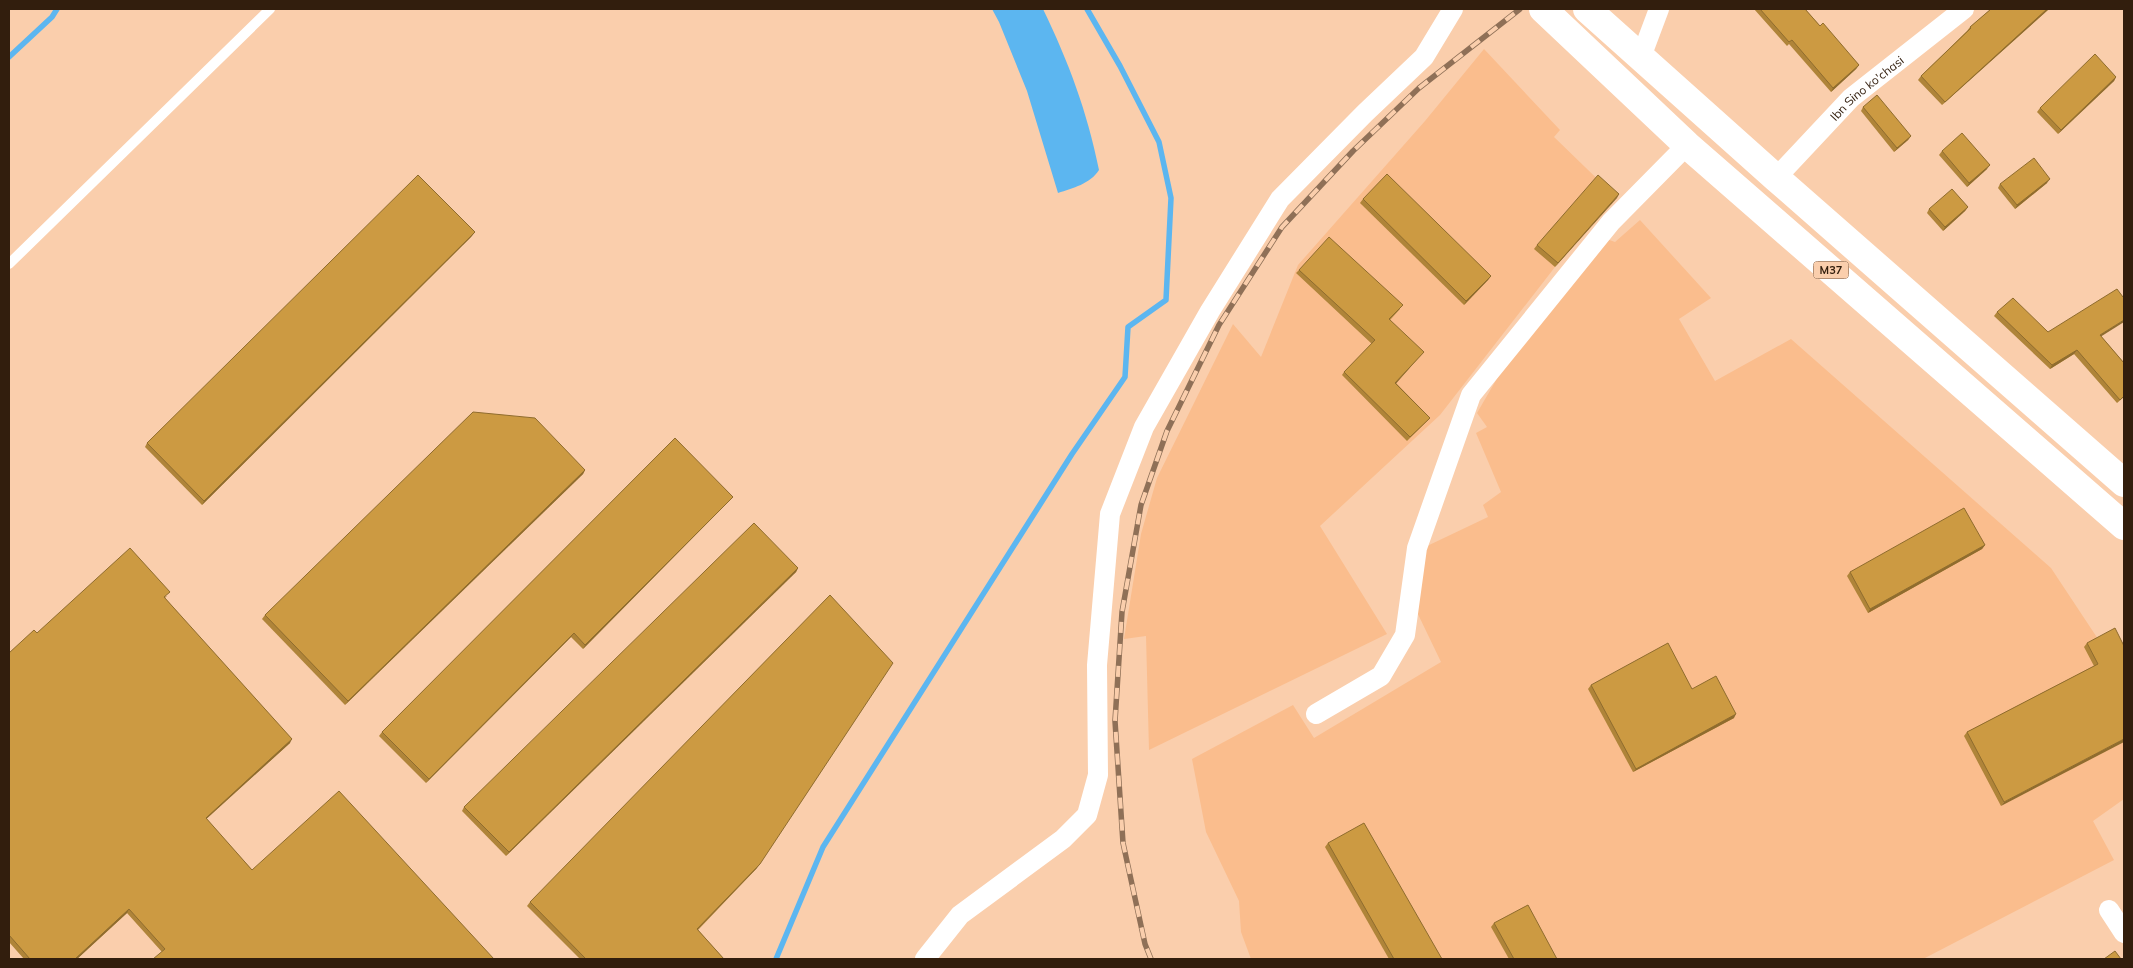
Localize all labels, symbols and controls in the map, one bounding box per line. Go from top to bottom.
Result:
street label: Ibn Sino ko'chasi [1826,52,1906,123]
road number: M37 [1814,262,1848,278]

